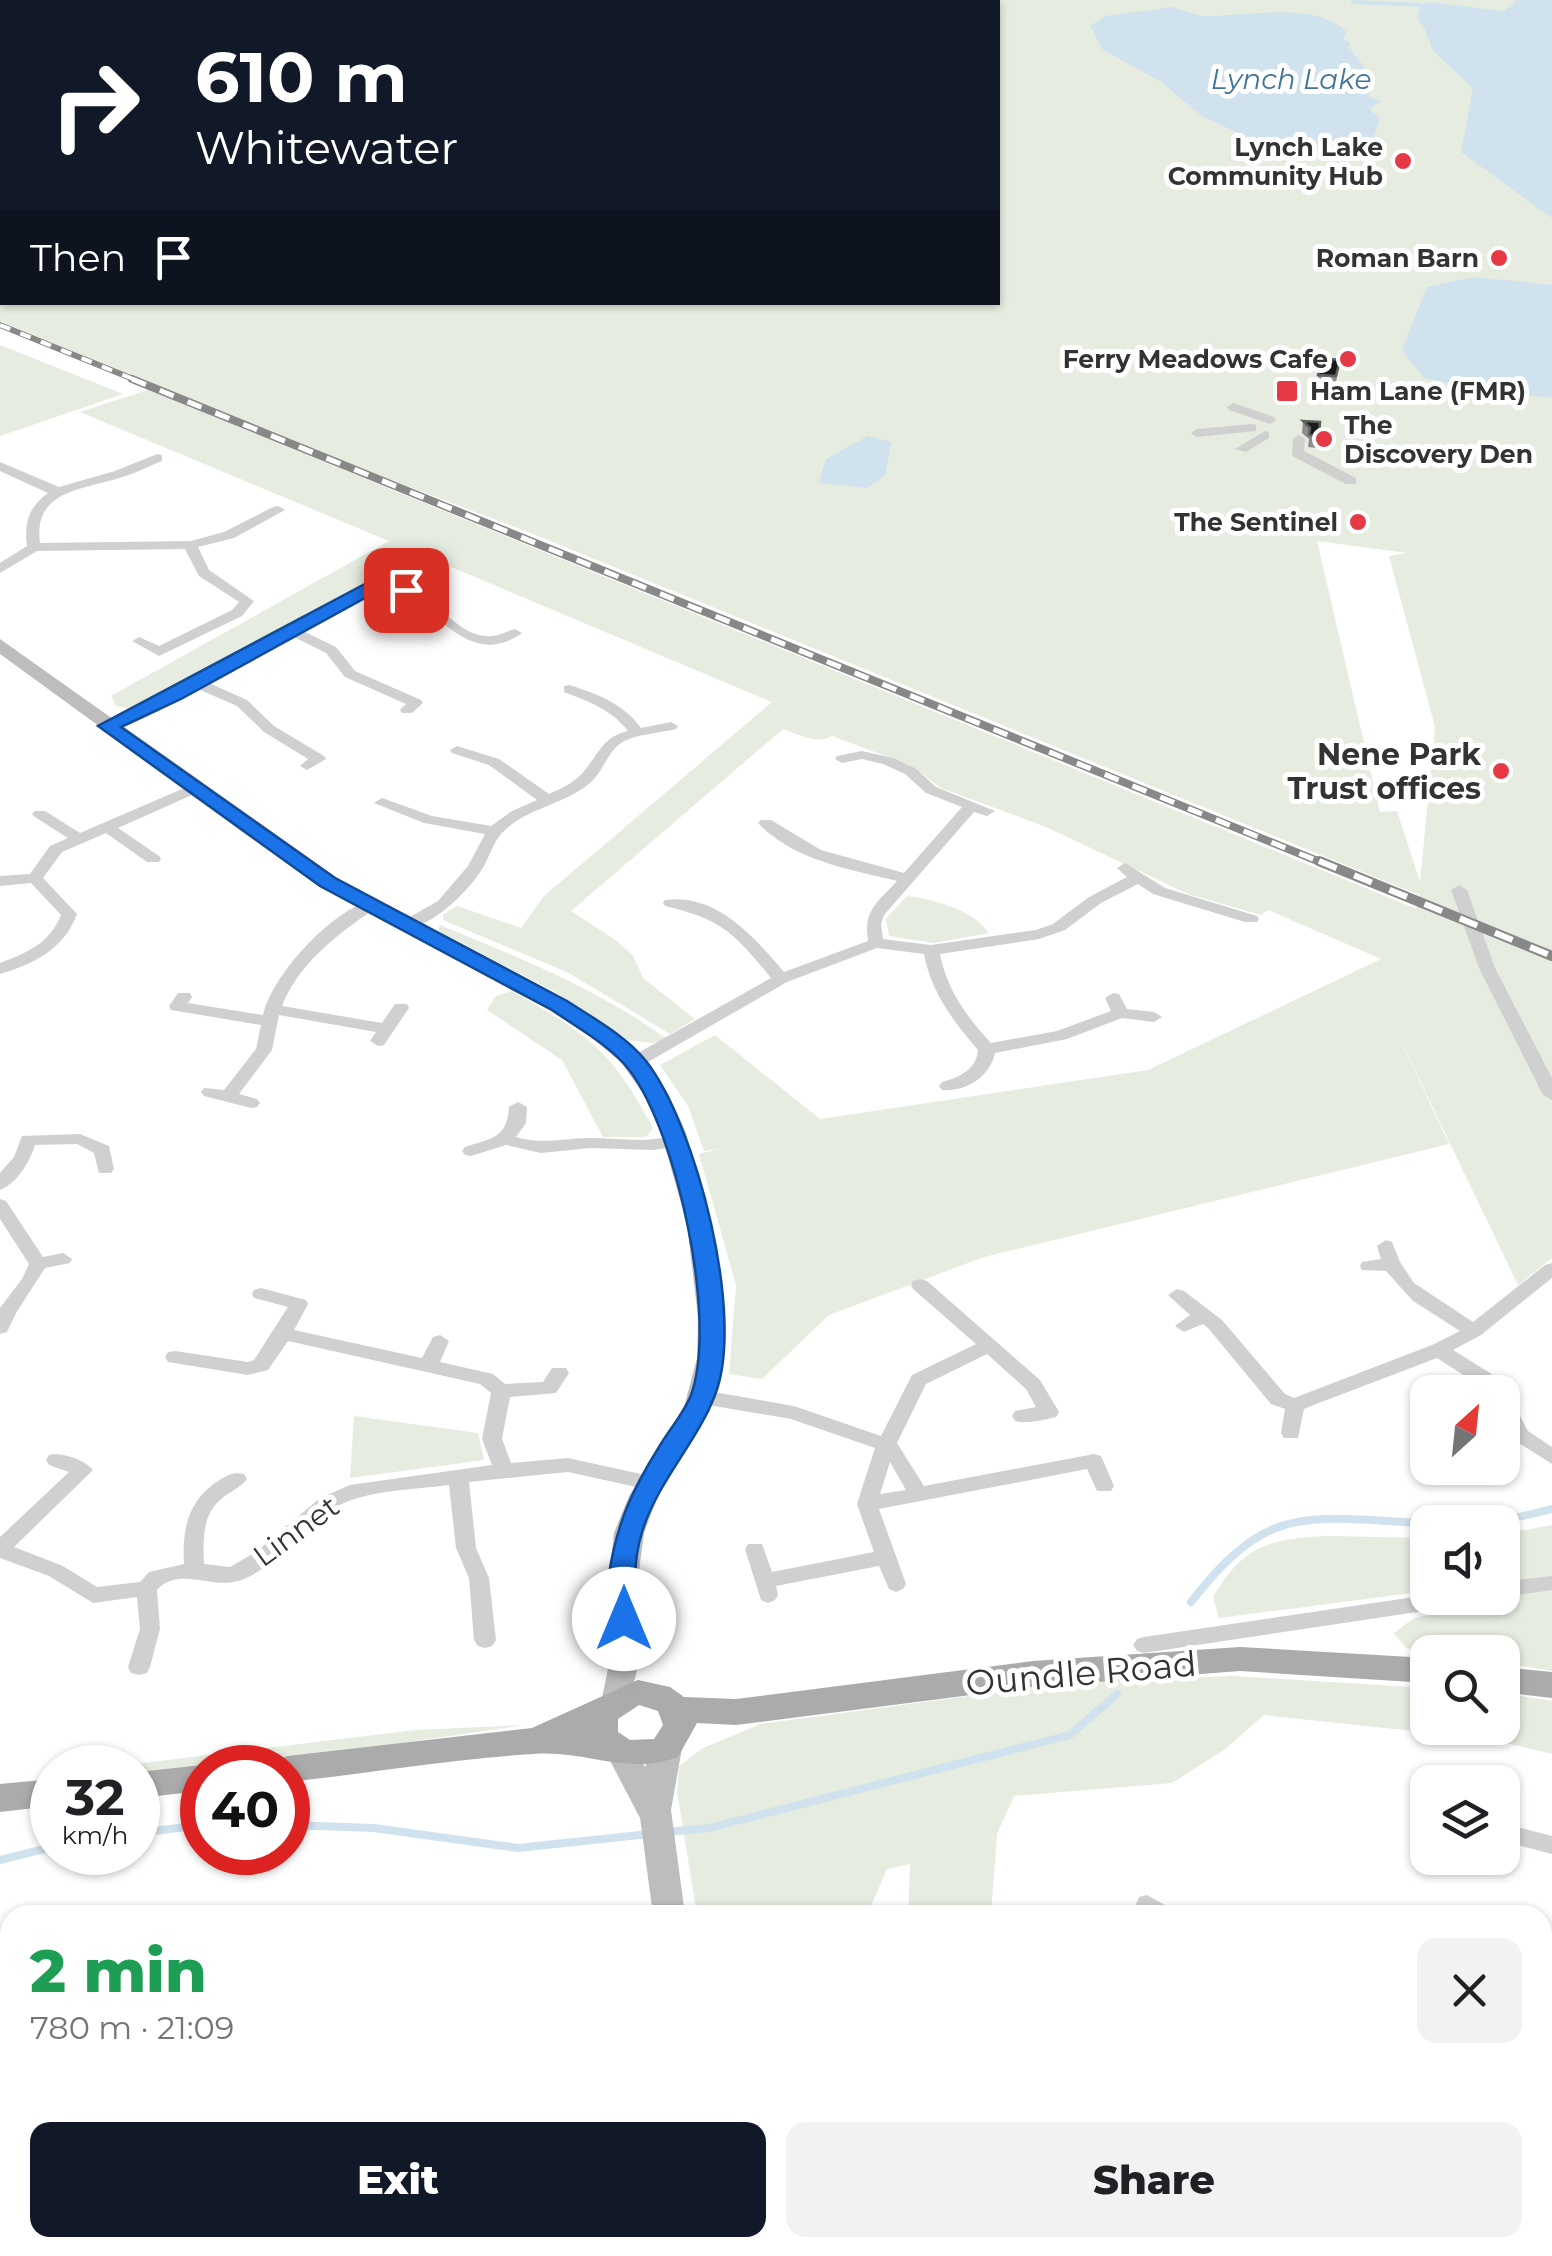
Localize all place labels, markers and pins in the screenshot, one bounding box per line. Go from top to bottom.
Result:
place label: Lynch Lake Community Hub [1168,132,1383,191]
marker: Lynch Lake Community Hub [1392,150,1414,172]
place label: Roman Barn [1316,243,1479,273]
marker: Roman Barn [1488,247,1510,269]
place label: Ferry Meadows Cafe [1063,344,1328,374]
marker: Ferry Meadows Cafe [1337,348,1359,370]
place label: Ham Lane (FMR) [1310,376,1526,406]
marker: Ham Lane (FMR) [1274,378,1300,404]
place label: The Discovery Den [1344,410,1533,469]
marker: The Discovery Den [1313,428,1335,450]
place label: The Sentinel [1174,507,1338,537]
marker: The Sentinel [1347,511,1369,533]
pin [364,548,449,633]
place label: Nene Park Trust offices [1287,736,1481,807]
marker: Nene Park Trust offices [1490,760,1512,782]

